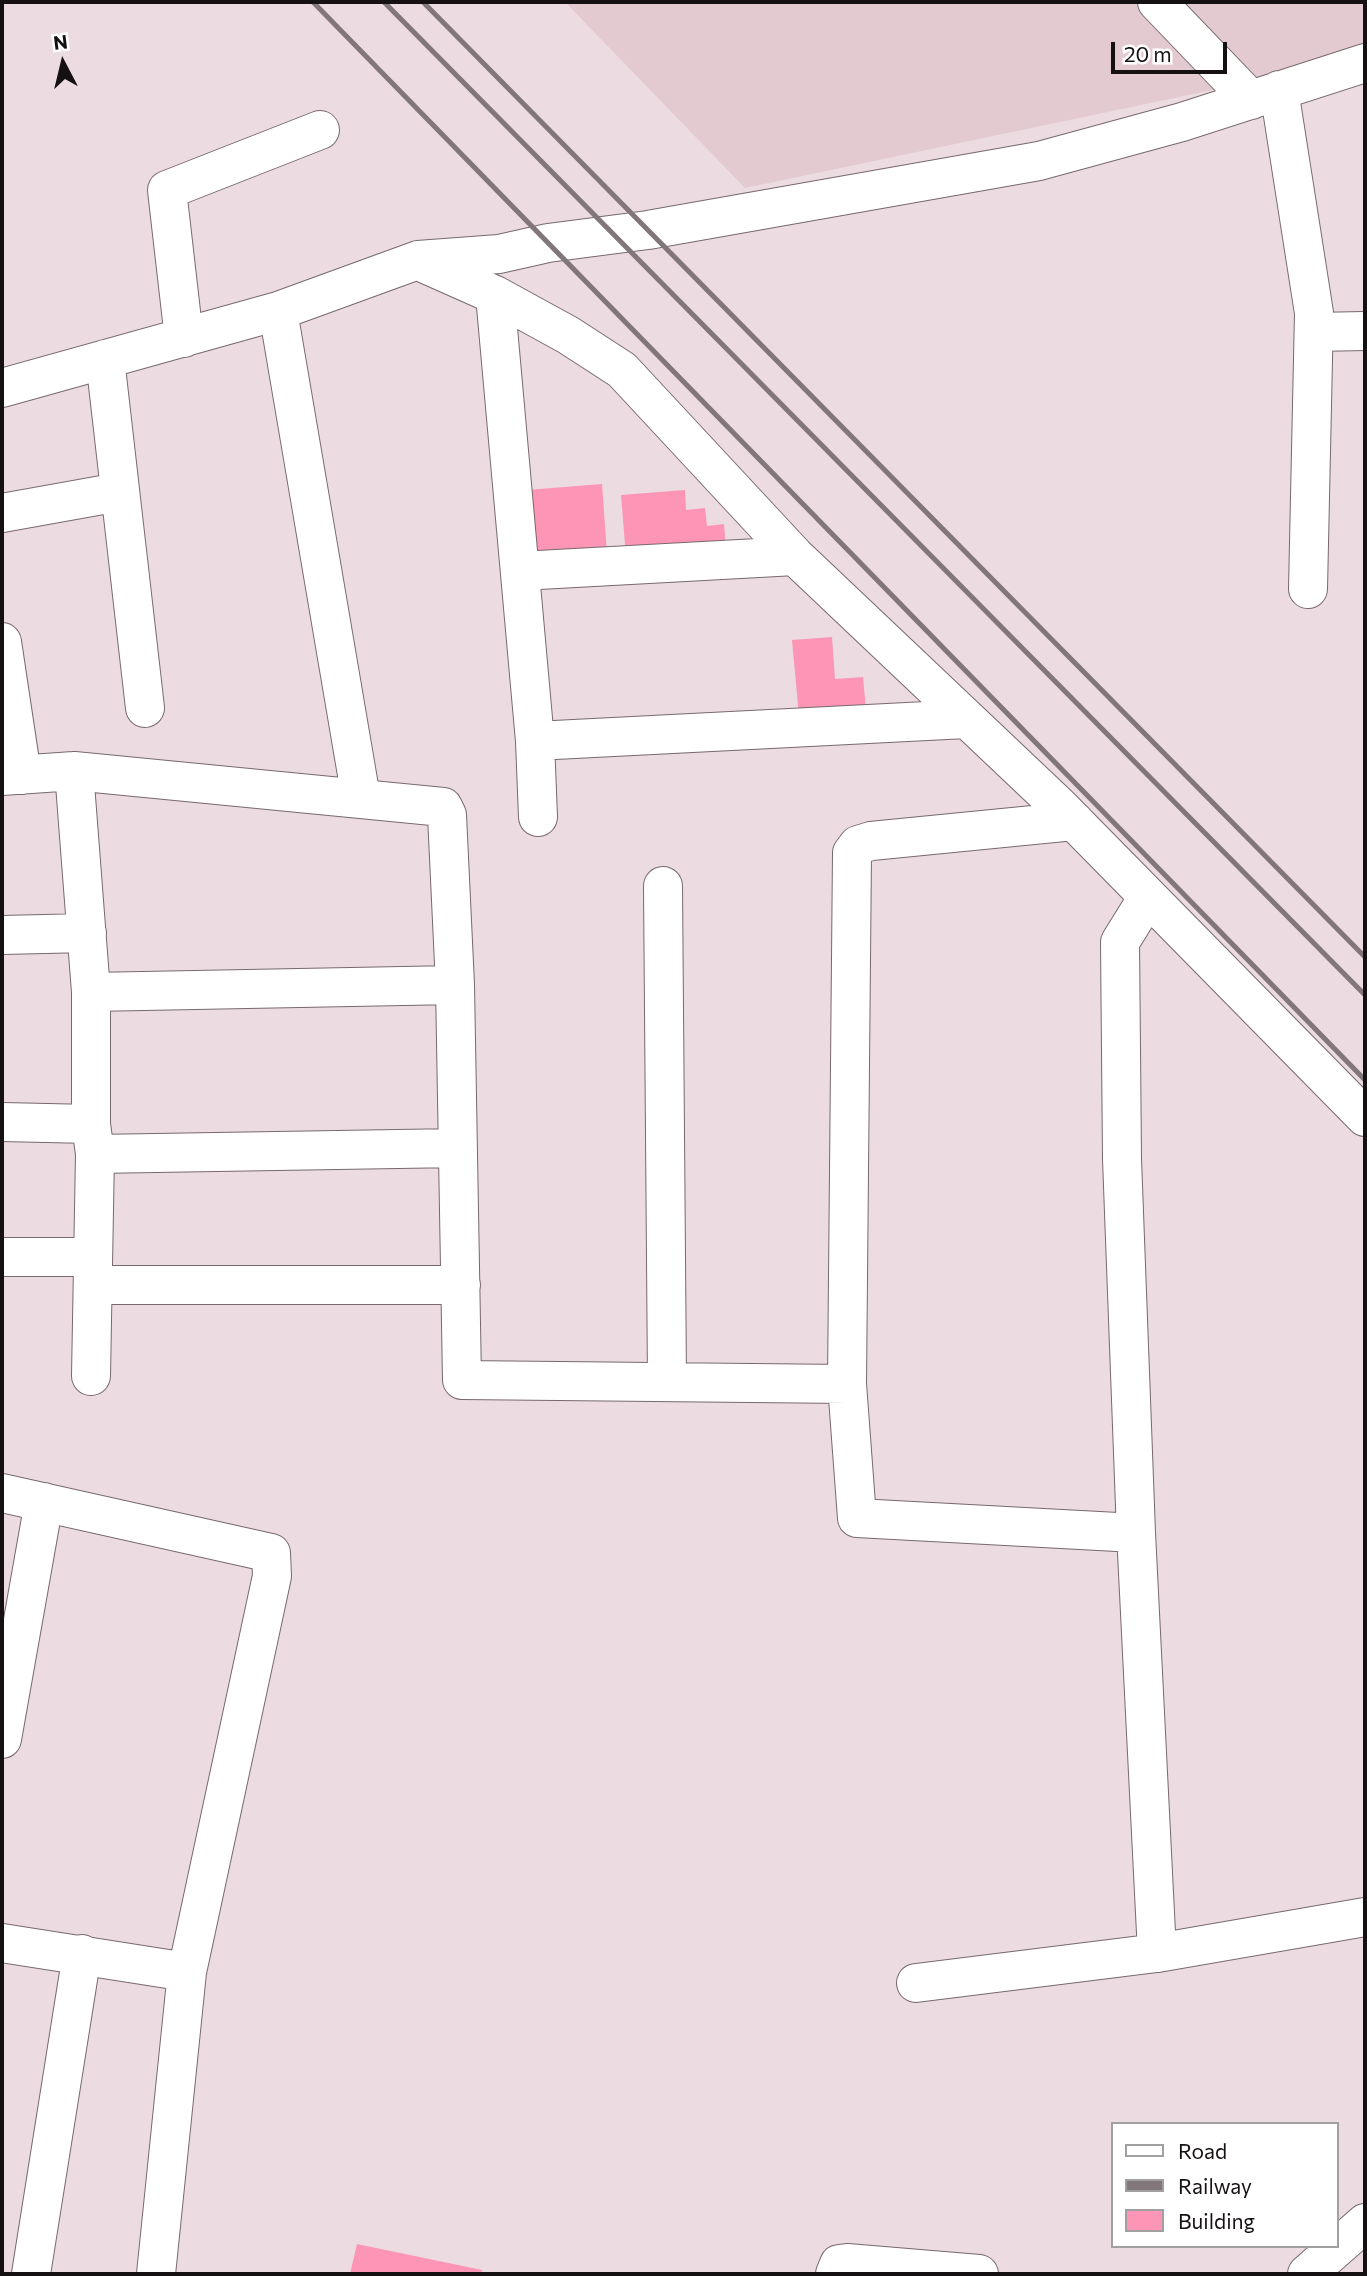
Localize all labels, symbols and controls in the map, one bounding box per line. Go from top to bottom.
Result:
north arrow [28,28,98,98]
scale bar [1115,28,1230,72]
text: N [52,29,69,54]
text: 20 m [1124,41,1172,66]
legend [1112,2122,1339,2248]
text: Road [1178,2138,1227,2163]
text: Railway [1178,2173,1252,2198]
text: Building [1178,2208,1255,2233]

